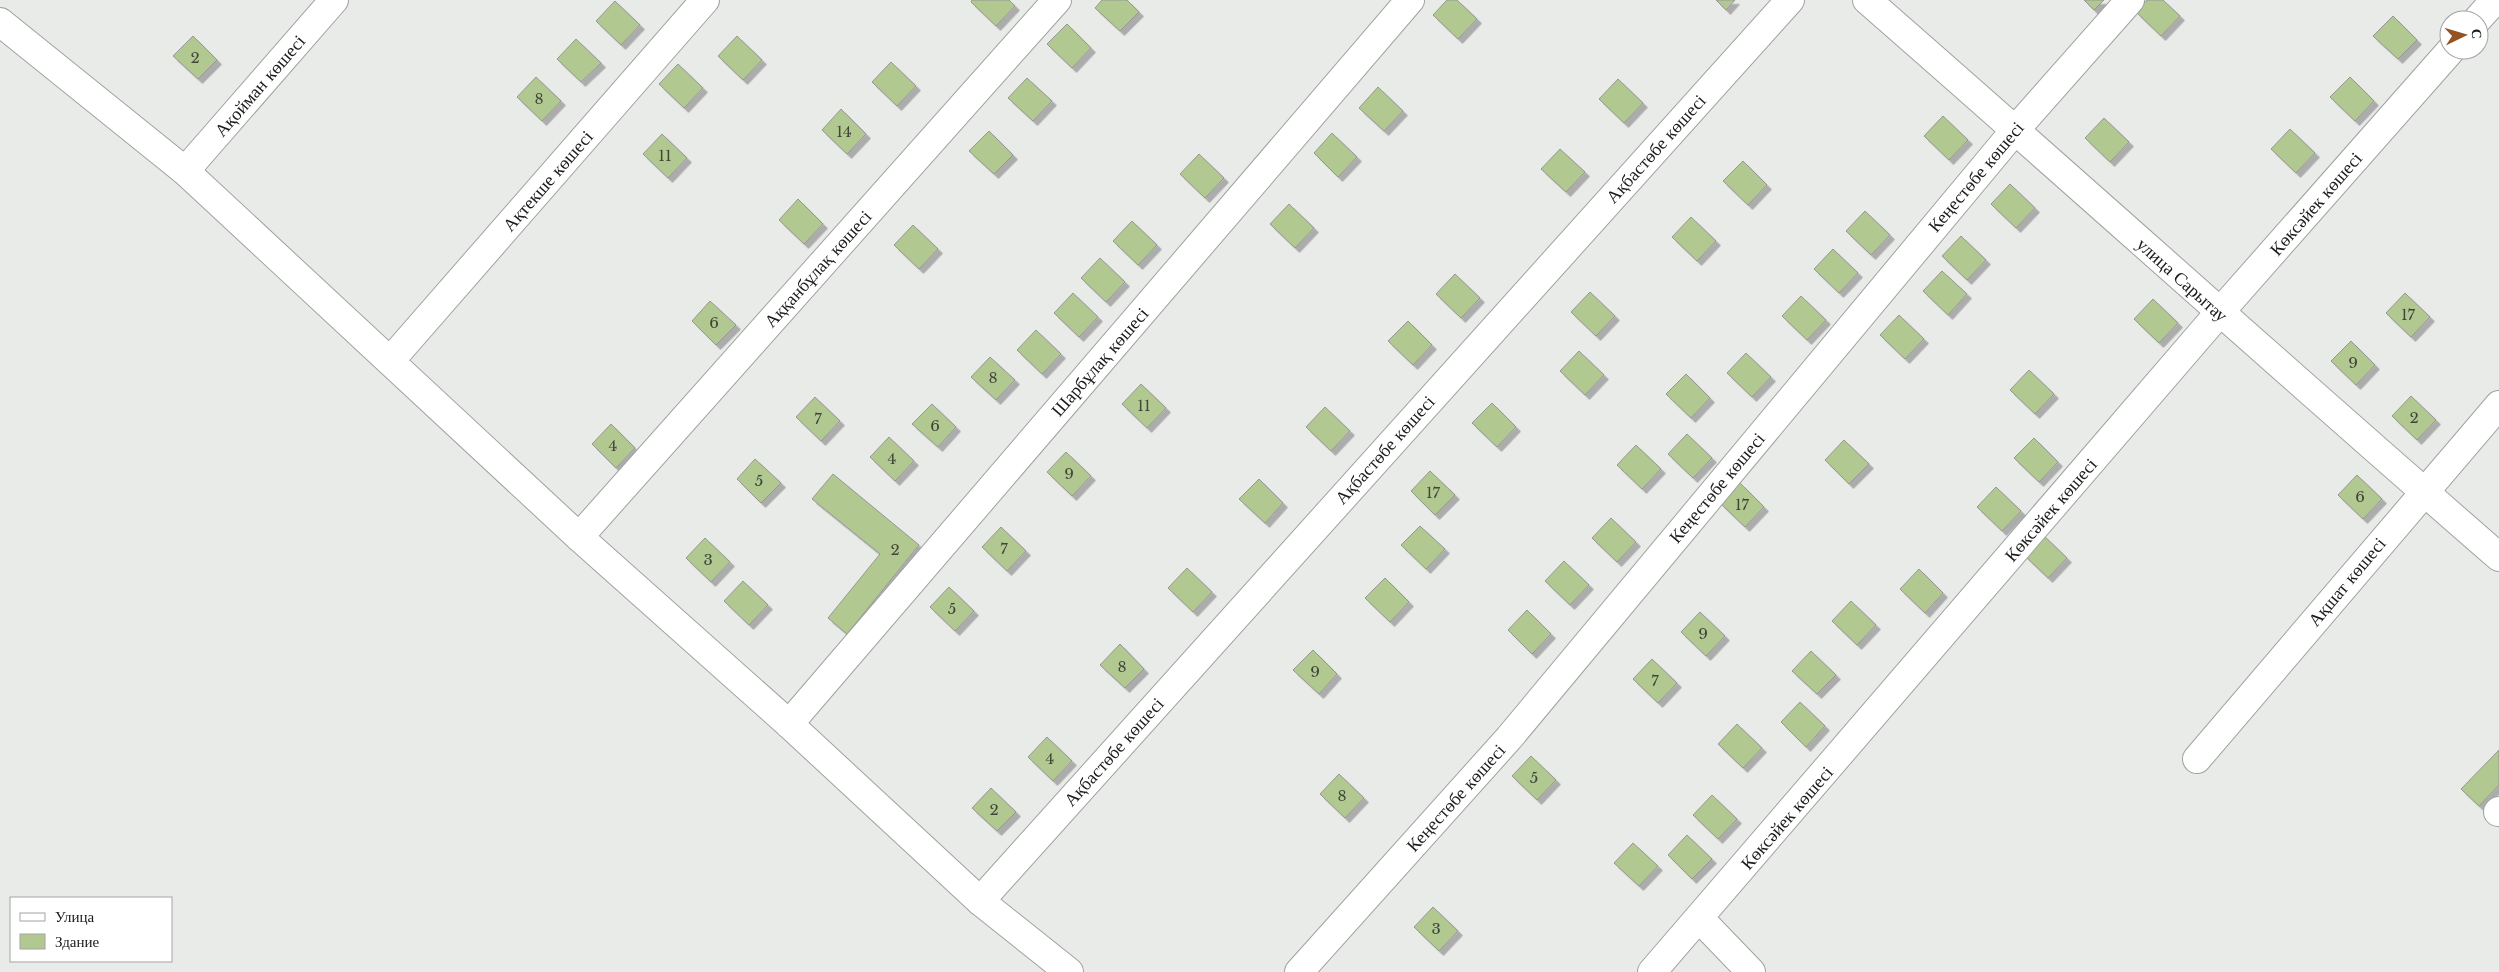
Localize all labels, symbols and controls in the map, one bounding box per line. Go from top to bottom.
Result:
north arrow [2439,10,2489,60]
text: С [2468,28,2486,40]
street label: Ақойман көшесі [210,31,310,141]
house number: 2 [190,48,200,67]
house number: 8 [534,89,544,108]
street label: Ақбастөбе көшесі [1601,90,1711,208]
street label: Кеңестөбе көшесі [1923,117,2029,237]
house number: 14 [836,122,852,141]
street label: Ақтекше көшесі [498,126,598,236]
house number: 11 [658,146,672,165]
street label: Көксәйек көшесі [2265,148,2367,260]
street label: Аққанбұлақ көшесі [760,206,876,332]
street label: улица Сарытау [2132,233,2232,327]
street label: Шарбұлақ көшесі [1047,303,1153,421]
house number: 17 [2401,305,2416,324]
house number: 6 [709,313,719,332]
house number: 9 [2348,353,2358,372]
house number: 8 [988,368,998,387]
street label: Ақбастөбе көшесі [1330,391,1440,509]
house number: 11 [1137,396,1151,415]
house number: 2 [2409,408,2419,427]
house number: 7 [814,409,822,428]
house number: 6 [930,416,940,435]
street label: Кеңестөбе көшесі [1664,428,1770,548]
house number: 4 [609,436,617,455]
house number: 4 [888,449,896,468]
street label: Көксәйек көшесі [2000,454,2102,566]
house number: 9 [1064,464,1074,483]
house number: 5 [755,471,763,490]
house number: 17 [1426,483,1441,502]
house number: 6 [2355,487,2365,506]
house number: 17 [1735,495,1750,514]
street label: Ақшат көшесі [2303,533,2391,631]
house number: 7 [1000,539,1008,558]
house number: 2 [890,540,900,559]
house number: 3 [703,550,713,569]
house number: 5 [948,599,956,618]
house number: 9 [1698,624,1708,643]
house number: 8 [1117,657,1127,676]
house number: 9 [1310,662,1320,681]
house number: 7 [1651,671,1659,690]
street label: Ақбастөбе көшесі [1059,693,1169,811]
street label: Кеңестөбе көшесі [1402,740,1510,856]
house number: 4 [1046,749,1054,768]
street label: Көксәйек көшесі [1736,762,1838,874]
house number: 5 [1530,768,1538,787]
house number: 8 [1337,786,1347,805]
house number: 2 [989,800,999,819]
legend [10,897,172,962]
text: Улица [55,907,94,926]
house number: 3 [1431,919,1441,938]
text: Здание [55,932,99,951]

